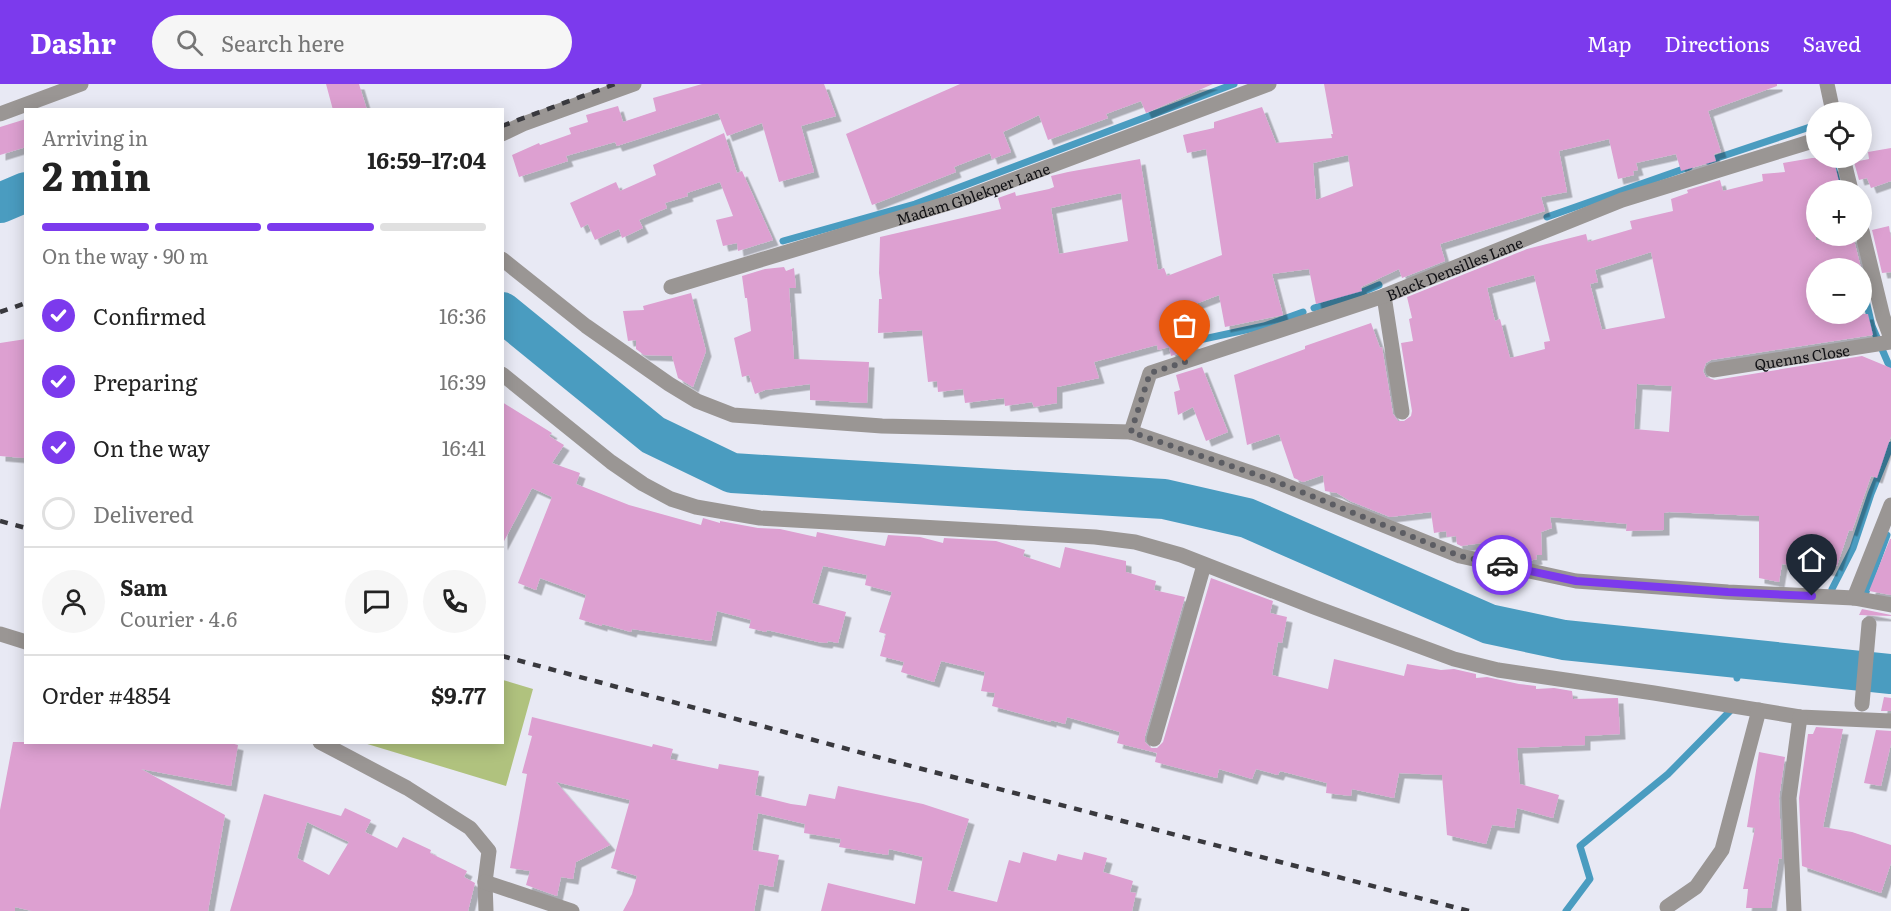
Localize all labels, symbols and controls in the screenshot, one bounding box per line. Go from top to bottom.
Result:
search box [152,15,572,69]
text: Dashr [30,21,116,63]
icon: search [173,26,206,59]
text: Search here [221,26,344,59]
text: Map [1587,27,1632,58]
text: Directions [1665,27,1770,58]
text: Saved [1803,27,1861,58]
map controls [1806,102,1872,324]
button: locate [1806,102,1872,168]
text: Arriving in [42,122,148,152]
text: 16:59–17:04 [367,143,486,176]
text: 2 min [42,145,151,203]
street label: Madam Gblekper Lane [893,156,1053,230]
button: + [1806,180,1872,246]
street label: Black Densilles Lane [1382,230,1526,306]
text: On the way · 90 m [42,240,208,270]
button: − [1806,258,1872,324]
icon: check [42,299,75,332]
text: Confirmed [93,299,206,332]
text: 16:36 [439,300,486,330]
pin [1159,300,1210,362]
icon: bag [1168,309,1201,342]
street label: Quenns Close [1753,337,1851,375]
icon: check [42,365,75,398]
text: Preparing [93,365,197,398]
text: 16:39 [439,366,486,396]
icon: check [42,431,75,464]
text: On the way [93,431,210,464]
text: 16:41 [442,432,486,462]
text: Delivered [93,497,194,530]
pin [1786,534,1837,596]
courier [1472,535,1532,595]
icon: home [1795,543,1828,576]
icon: car [1486,549,1519,582]
button: person [42,570,105,633]
text: Sam [120,570,168,603]
button: chat [345,570,408,633]
button: phone [423,570,486,633]
text: Courier · 4.6 [120,603,237,633]
text: Order #4854 [42,678,171,711]
text: $9.77 [431,678,486,711]

